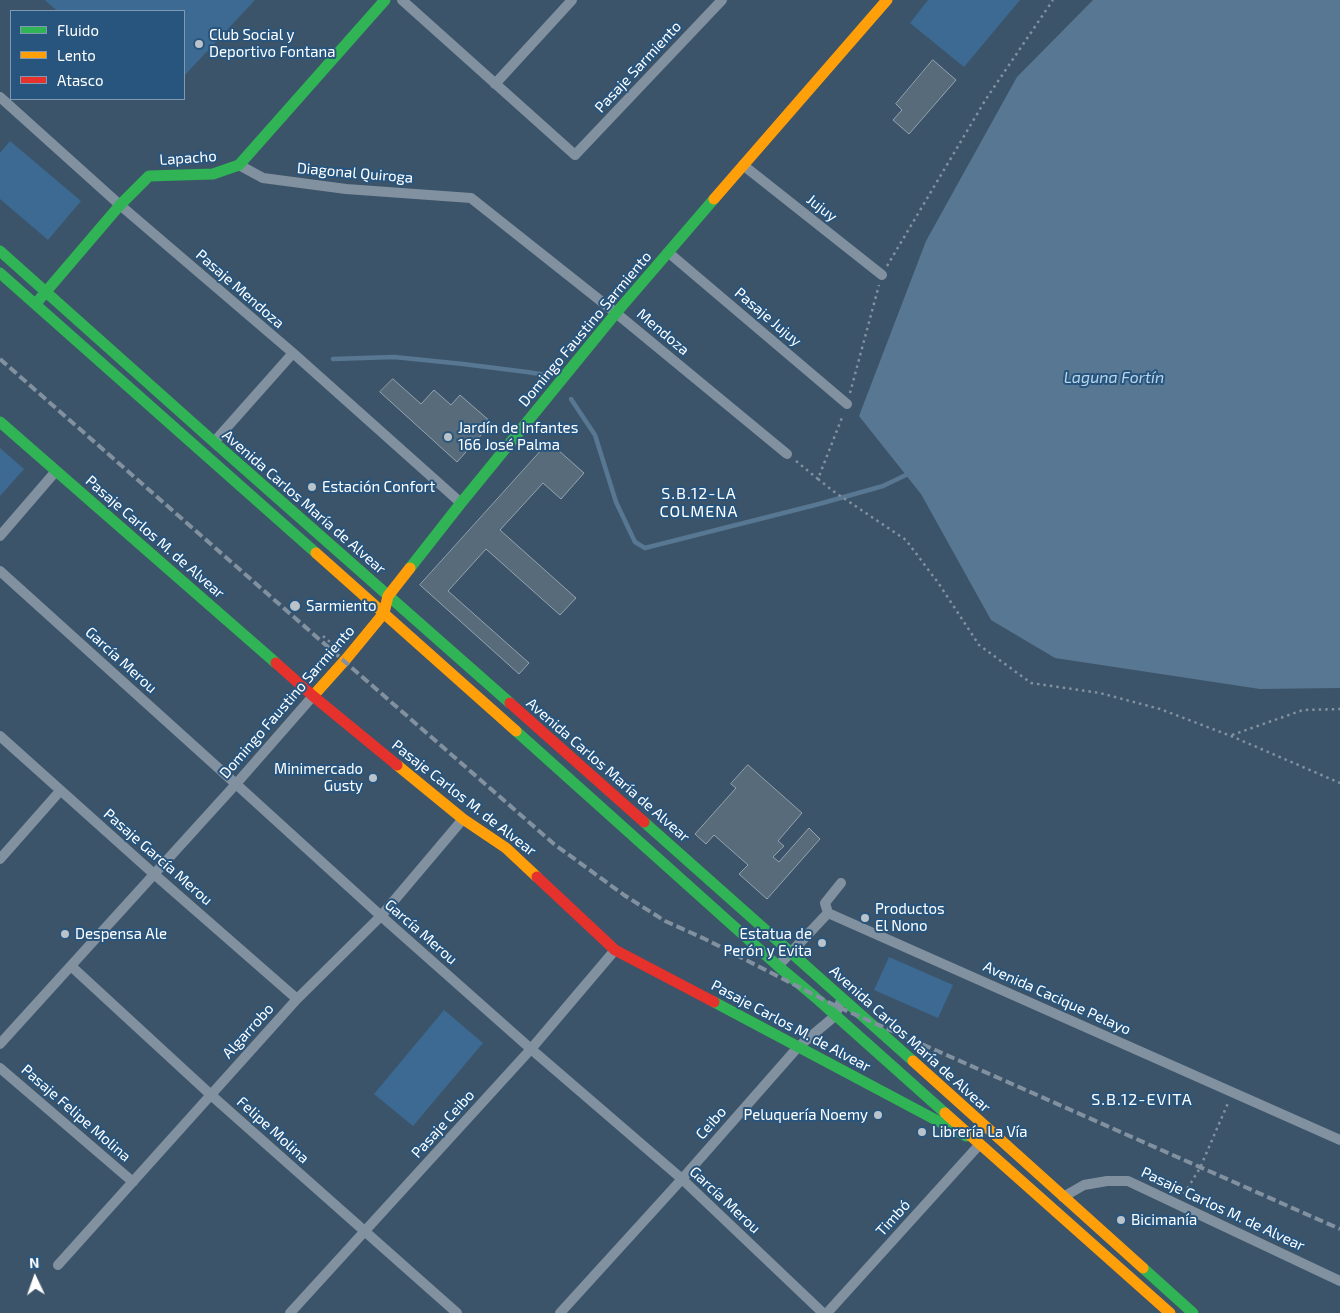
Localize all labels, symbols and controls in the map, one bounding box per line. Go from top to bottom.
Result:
legend [10,10,185,100]
street label: Pasaje Sarmiento [591,18,685,116]
text: Fluido [57,21,99,39]
place label: Club Social y Deportivo Fontana [209,26,335,61]
marker: Club Social y Deportivo Fontana [193,38,205,50]
text: Lento [57,46,96,64]
text: Atasco [57,71,103,89]
street label: Lapacho [159,147,217,169]
street label: Diagonal Quiroga [296,159,414,187]
street label: Jujuy [803,190,841,226]
street label: Pasaje Mendoza [192,246,288,332]
street label: Domingo Faustino Sarmiento [515,248,655,410]
street label: Pasaje Jujuy [731,284,805,350]
street label: Mendoza [633,305,693,359]
water label: Laguna Fortín [1064,368,1164,388]
place label: Jardín de Infantes 166 José Palma [458,419,578,454]
street label: Avenida Carlos María de Alvear [219,426,389,578]
marker: Jardín de Infantes 166 José Palma [442,431,454,443]
street label: Pasaje Carlos M. de Alvear [82,472,228,602]
place label: Estación Confort [322,478,435,496]
marker: Estación Confort [306,481,318,493]
district label: S.B.12-LA COLMENA [659,484,739,522]
place label: Sarmiento [306,597,377,615]
marker: Sarmiento [288,599,302,613]
street label: Domingo Faustino Sarmiento [216,622,358,782]
street label: García Merou [81,623,161,697]
street label: Avenida Carlos María de Alvear [523,694,693,846]
street label: Pasaje Carlos M. de Alvear [388,736,540,860]
place label: Minimercado Gusty [274,760,363,795]
marker: Minimercado Gusty [367,772,379,784]
street label: Pasaje García Merou [100,805,216,909]
street label: García Merou [381,896,461,968]
place label: Productos El Nono [875,900,945,935]
marker: Productos El Nono [859,912,871,924]
place label: Despensa Ale [75,925,167,943]
place label: Estatua de Perón y Evita [723,925,812,960]
marker: Despensa Ale [59,928,71,940]
marker: Estatua de Perón y Evita [816,937,828,949]
street label: Avenida Cacique Pelayo [980,957,1134,1039]
street label: Avenida Carlos María de Alvear [826,962,994,1116]
street label: Pasaje Carlos M. de Alvear [708,976,874,1076]
street label: Algarrobo [219,1000,277,1062]
street label: Pasaje Felipe Molina [18,1061,134,1165]
street label: Pasaje Ceibo [408,1086,478,1162]
district label: S.B.12-EVITA [1090,1090,1194,1110]
street label: Felipe Molina [233,1093,313,1167]
street label: Ceibo [692,1103,730,1143]
place label: Peluquería Noemy [743,1106,868,1124]
marker: Peluquería Noemy [872,1109,884,1121]
place label: Librería La Vía [932,1123,1028,1141]
marker: Librería La Vía [916,1126,928,1138]
street label: García Merou [686,1163,764,1237]
street label: Pasaje Carlos M. de Alvear [1138,1163,1308,1255]
street label: Timbó [872,1196,914,1240]
place label: Bicimanía [1131,1211,1197,1229]
marker: Bicimanía [1115,1214,1127,1226]
north arrow [10,1253,60,1303]
text: N [29,1254,40,1271]

